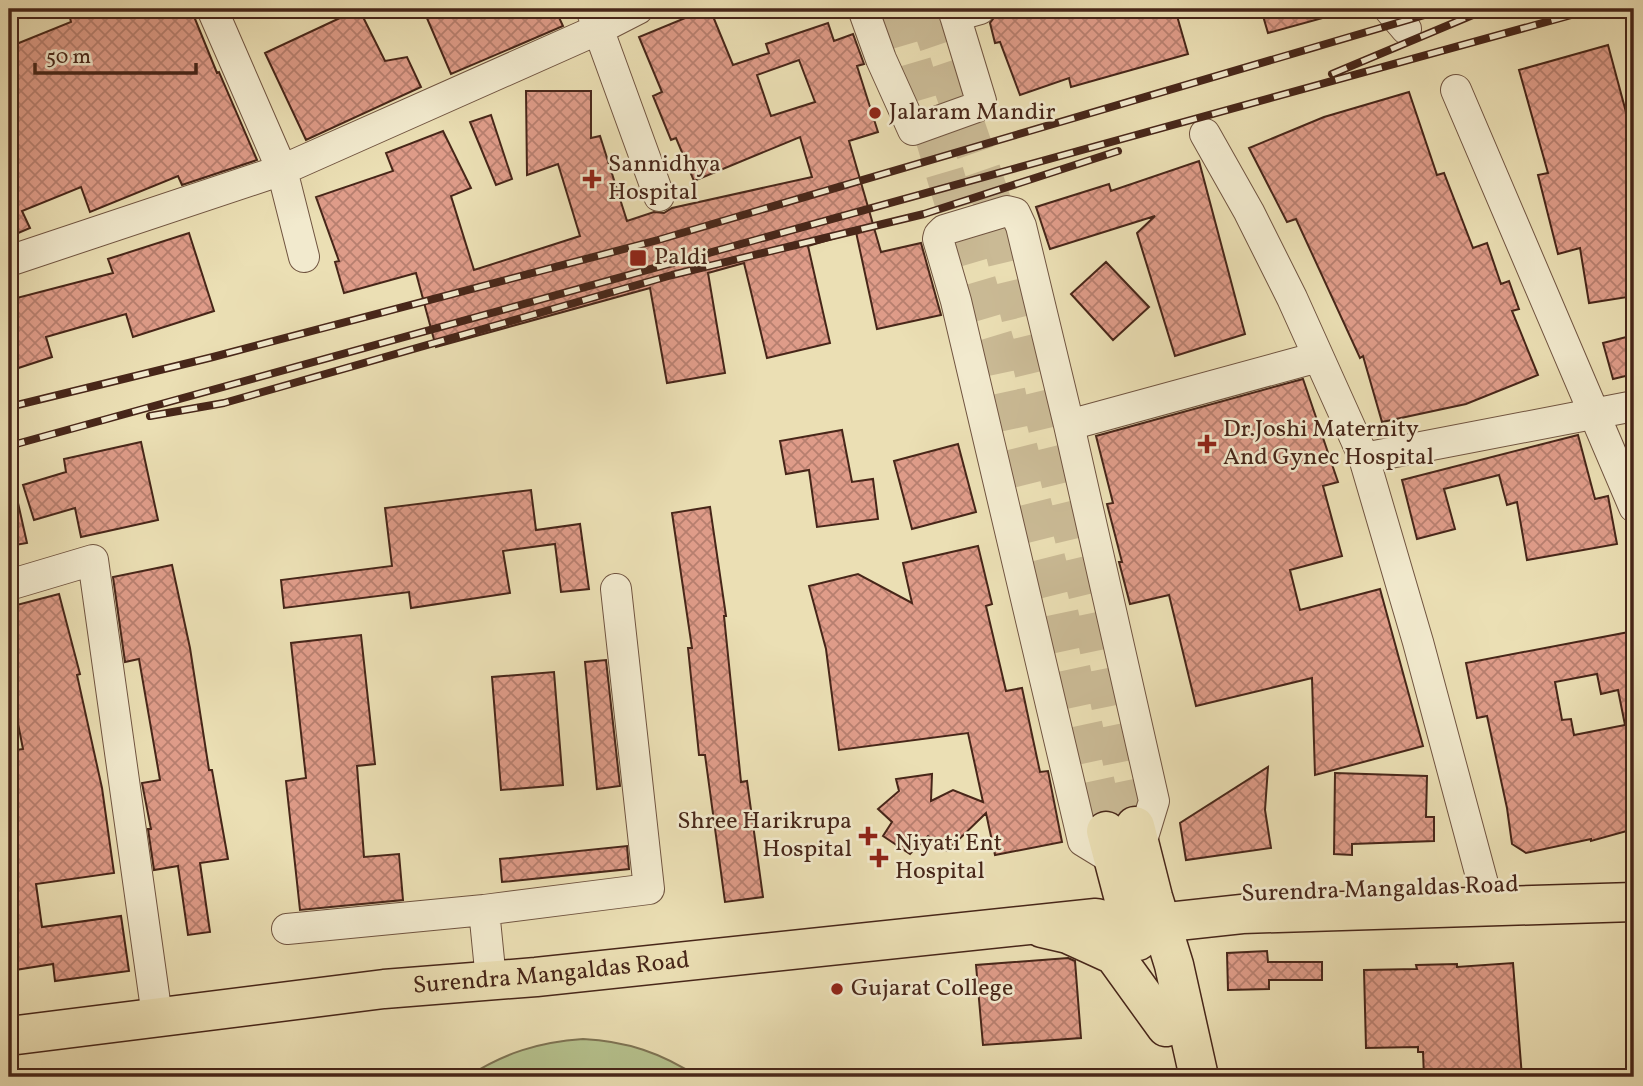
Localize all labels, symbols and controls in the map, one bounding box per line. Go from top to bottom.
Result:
scale bar [35,32,196,76]
text: 50 m [46,43,91,72]
place label: Jalaram Mandir [889,96,1055,130]
marker: Jalaram Mandir [867,105,883,121]
place label: Sannidhya Hospital [608,148,721,210]
marker: Sannidhya Hospital [582,169,602,189]
place label: Paldi [654,241,708,275]
marker: Paldi [628,248,648,268]
place label: Dr.Joshi Maternity And Gynec Hospital [1223,413,1434,475]
marker: Dr.Joshi Maternity And Gynec Hospital [1197,434,1217,454]
place label: Shree Harikrupa Hospital [677,805,852,867]
marker: Shree Harikrupa Hospital [858,826,878,846]
place label: Niyati Ent Hospital [895,827,1002,889]
marker: Niyati Ent Hospital [869,848,889,868]
street label: Surendra Mangaldas Road [1241,868,1519,912]
street label: Surendra Mangaldas Road [412,944,691,1004]
place label: Gujarat College [851,972,1013,1006]
marker: Gujarat College [829,981,845,997]

